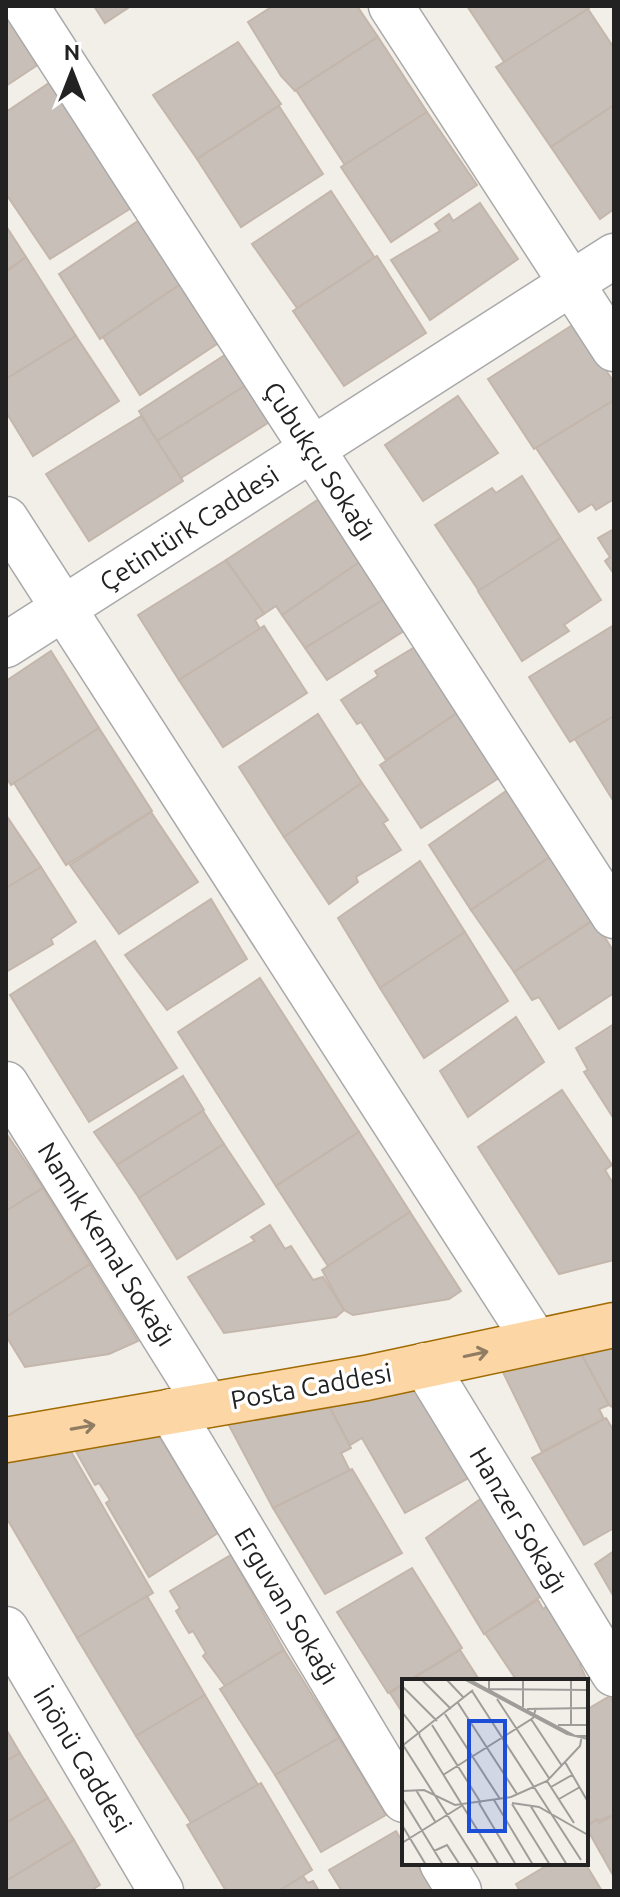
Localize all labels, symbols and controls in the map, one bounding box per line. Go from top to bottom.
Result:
north arrow [32,32,112,112]
text: N [64,39,80,64]
street label: Çubukçu Sokağı [258,376,382,546]
street label: Çetintürk Caddesi [94,459,284,597]
street label: Namık Kemal Sokağı [32,1137,182,1351]
one-way arrow [463,1346,488,1361]
street label: Posta Caddesi [228,1358,394,1414]
one-way arrow [70,1418,95,1433]
street label: Hanzer Sokağı [464,1442,574,1598]
street label: Erguvan Sokağı [229,1522,345,1690]
inset map [402,1679,588,1865]
street label: İnönü Caddesi [28,1682,138,1838]

